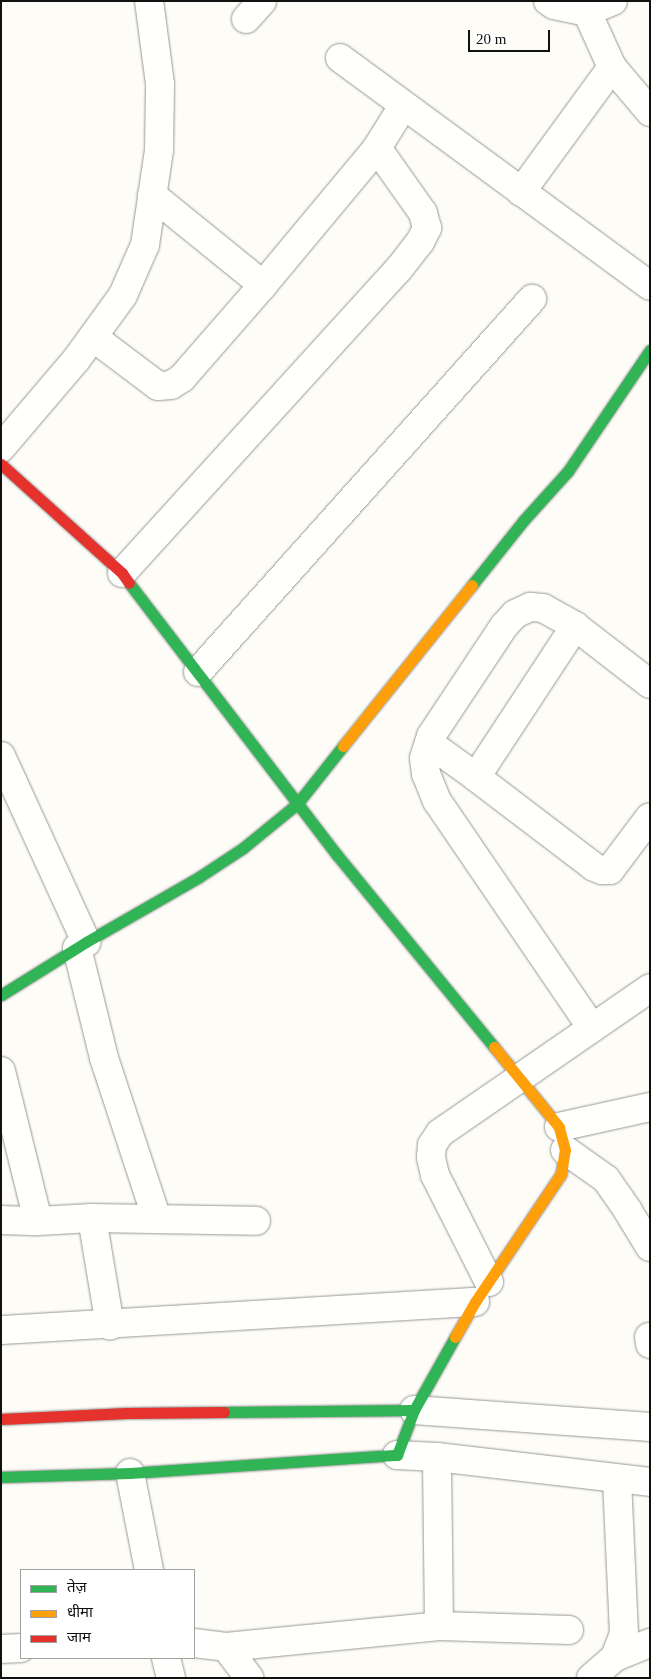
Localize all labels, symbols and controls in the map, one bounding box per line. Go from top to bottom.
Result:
scale bar [471,20,554,52]
text: 20 m [476,31,506,47]
legend [20,1569,195,1659]
text: तेज़ [67,1579,87,1595]
text: धीमा [67,1604,93,1620]
text: जाम [67,1629,91,1645]

